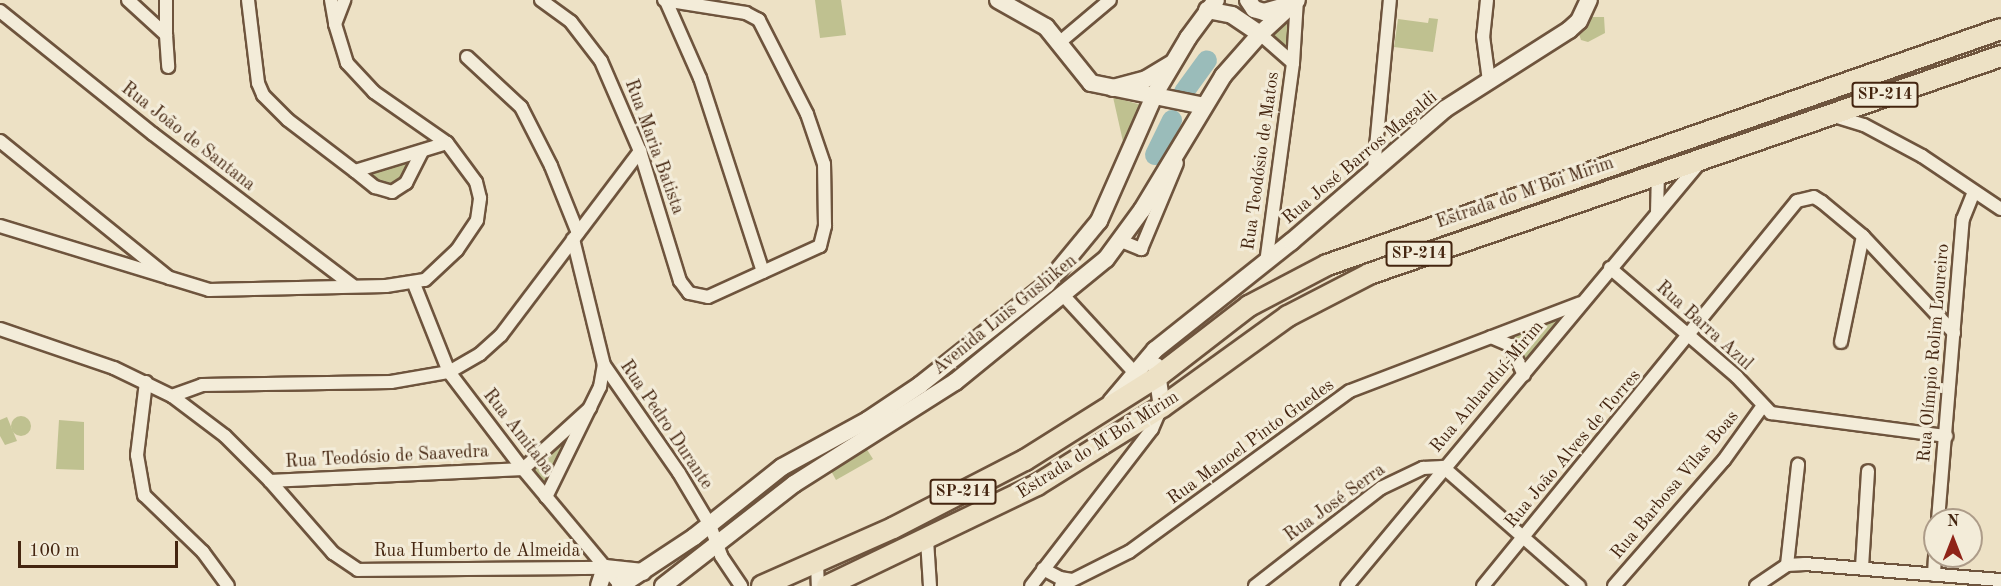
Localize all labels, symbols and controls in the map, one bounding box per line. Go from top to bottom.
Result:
street label: Rua Teodósio de Matos [1238,70,1284,252]
street label: Rua Maria Batista [620,77,688,217]
street label: Rua João de Santana [117,78,259,196]
road number: SP-214 [1850,82,1920,108]
street label: Rua José Barros Magaldi [1278,87,1442,229]
street label: Estrada do M'Boi Mirim [1433,152,1617,234]
road number: SP-214 [1384,241,1454,267]
street label: Rua Olímpio Rolim Loureiro [1914,243,1954,463]
street label: Avenida Luis Gushiken [929,250,1081,380]
street label: Rua Barra Azul [1651,277,1757,375]
street label: Rua Anhanduí-Mirim [1426,317,1548,457]
street label: Rua Pedro Durante [615,356,717,494]
street label: Rua João Alves de Torres [1500,365,1646,533]
street label: Rua Manoel Pinto Guedes [1163,374,1339,510]
street label: Rua Amitaba [478,385,558,479]
street label: Estrada do M'Boi Mirim [1013,386,1183,504]
street label: Rua Barbosa Vilas Boas [1606,406,1744,564]
street label: Rua Teodósio de Saavedra [285,441,489,473]
street label: Rua José Serra [1280,459,1390,547]
road number: SP-214 [928,479,998,505]
north arrow [1923,508,1983,568]
text: N [1947,514,1959,530]
scale bar [21,529,182,567]
street label: Rua Humberto de Almeida [374,540,580,562]
text: 100 m [29,542,80,560]

